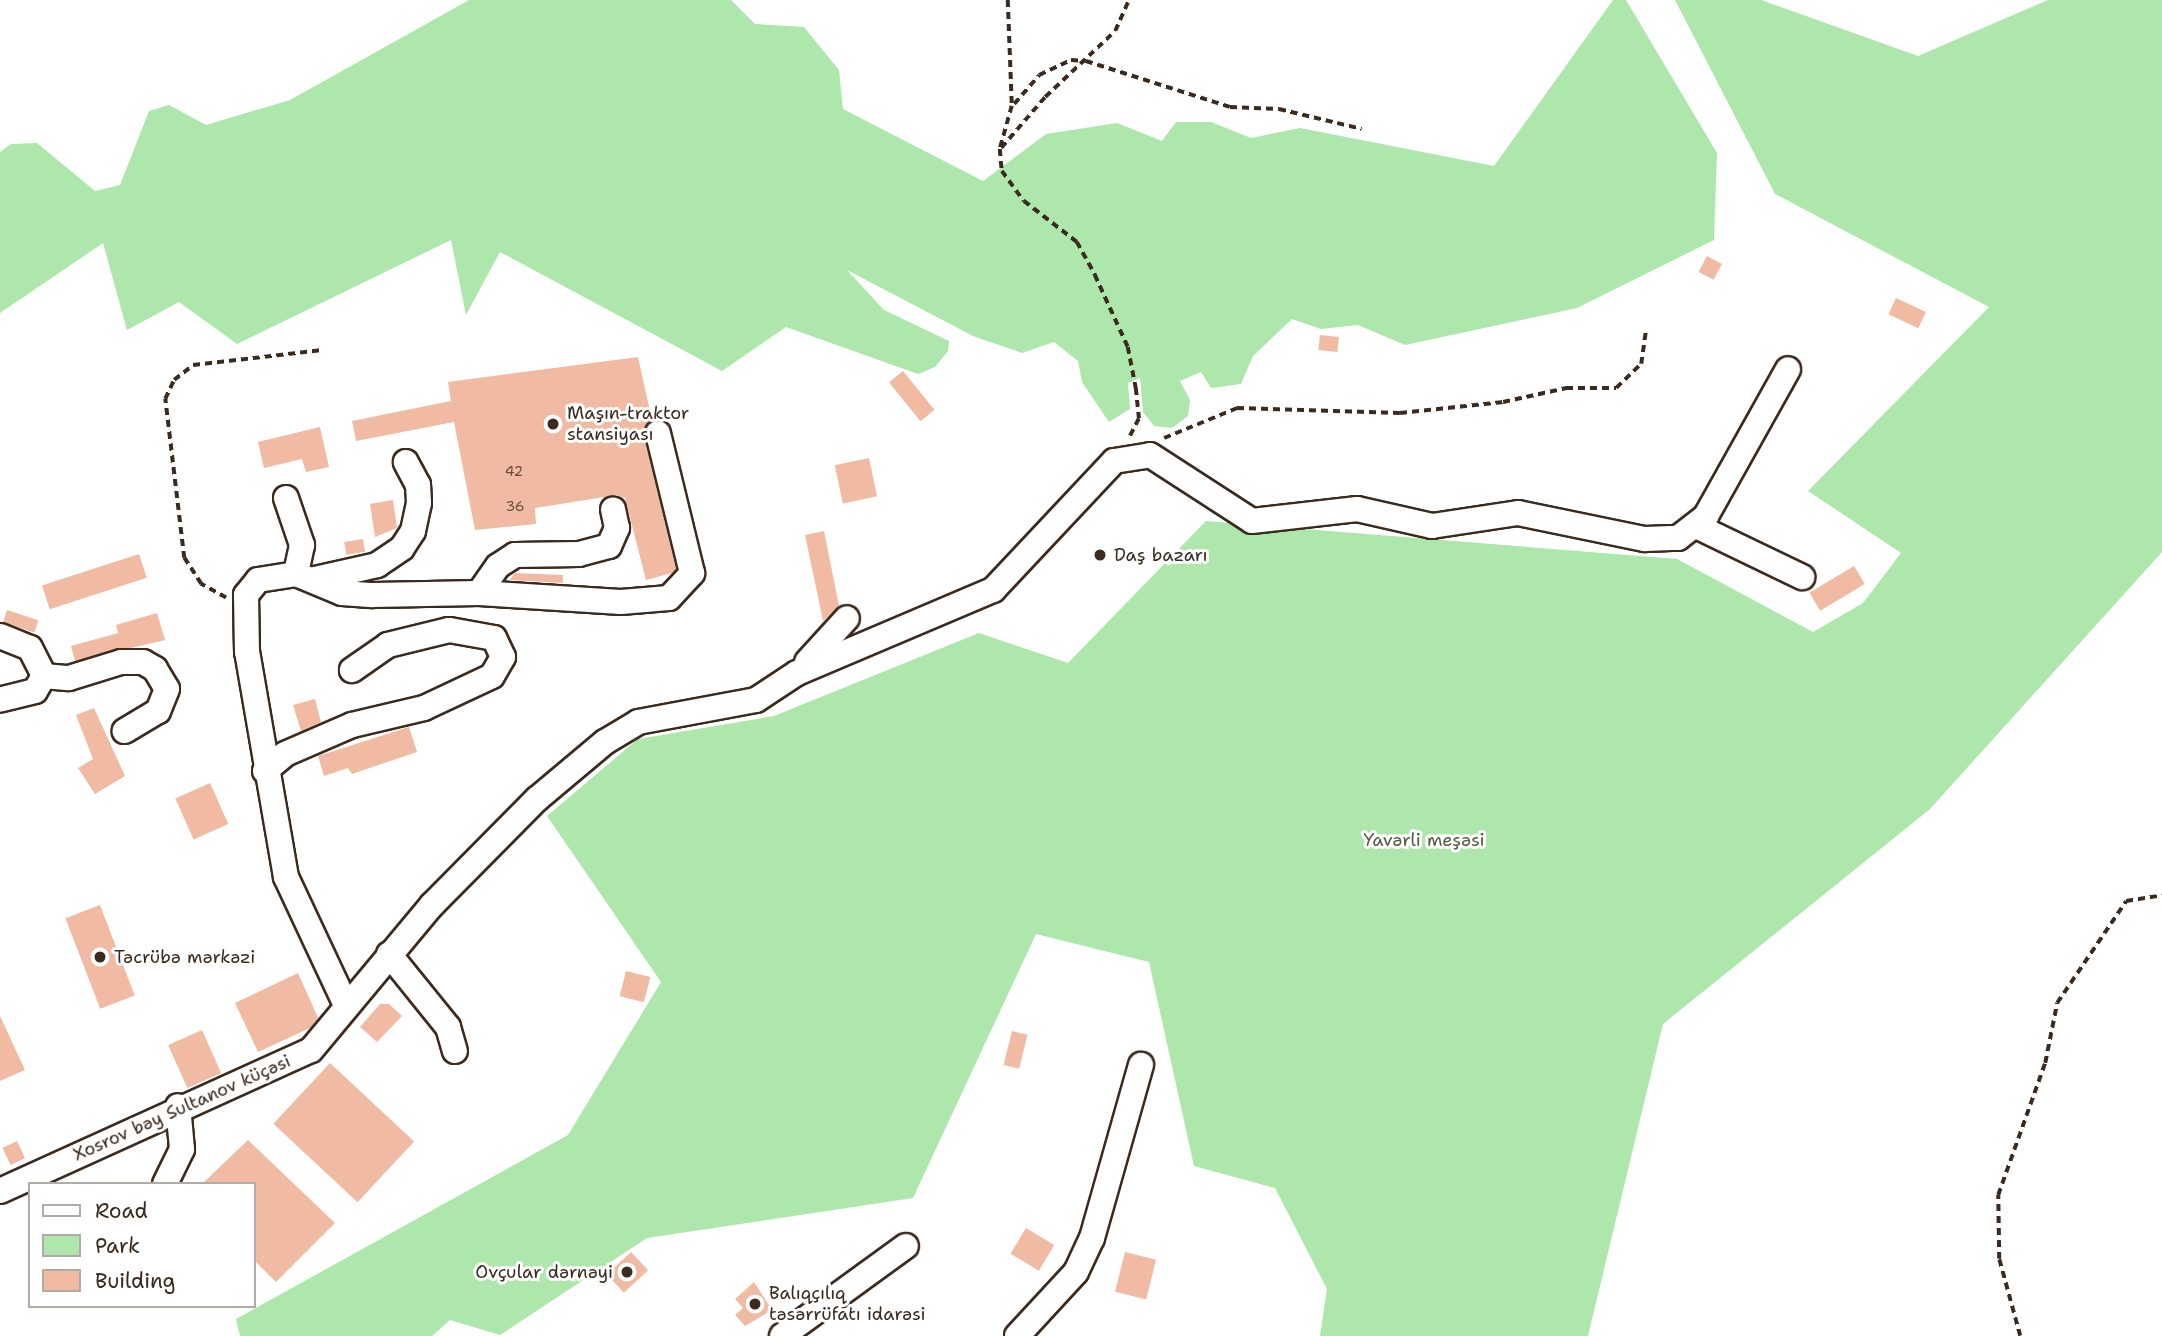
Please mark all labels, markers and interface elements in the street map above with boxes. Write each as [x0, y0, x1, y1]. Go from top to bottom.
place label: Maşın-traktor stansiyası [567, 403, 689, 446]
marker: Maşın-traktor stansiyası [545, 416, 561, 432]
house number: 42 [505, 463, 523, 479]
house number: 36 [505, 498, 525, 514]
place label: Daş bazarı [1114, 544, 1208, 566]
marker: Daş bazarı [1092, 547, 1108, 563]
park label: Yavərli meşəsi [1363, 829, 1485, 851]
place label: Təcrübə mərkəzi [114, 946, 255, 968]
marker: Təcrübə mərkəzi [92, 949, 108, 965]
street label: Xosrov bəy Sultanov küçəsi [70, 1050, 294, 1166]
legend [28, 1182, 256, 1308]
text: Road [95, 1197, 148, 1225]
text: Park [95, 1232, 140, 1260]
place label: Ovçular dərnəyi [475, 1261, 613, 1283]
marker: Ovçular dərnəyi [619, 1264, 635, 1280]
text: Building [95, 1267, 175, 1295]
place label: Balıqçılıq təsərrüfatı idarəsi [769, 1283, 926, 1326]
marker: Balıqçılıq təsərrüfatı idarəsi [747, 1296, 763, 1312]

